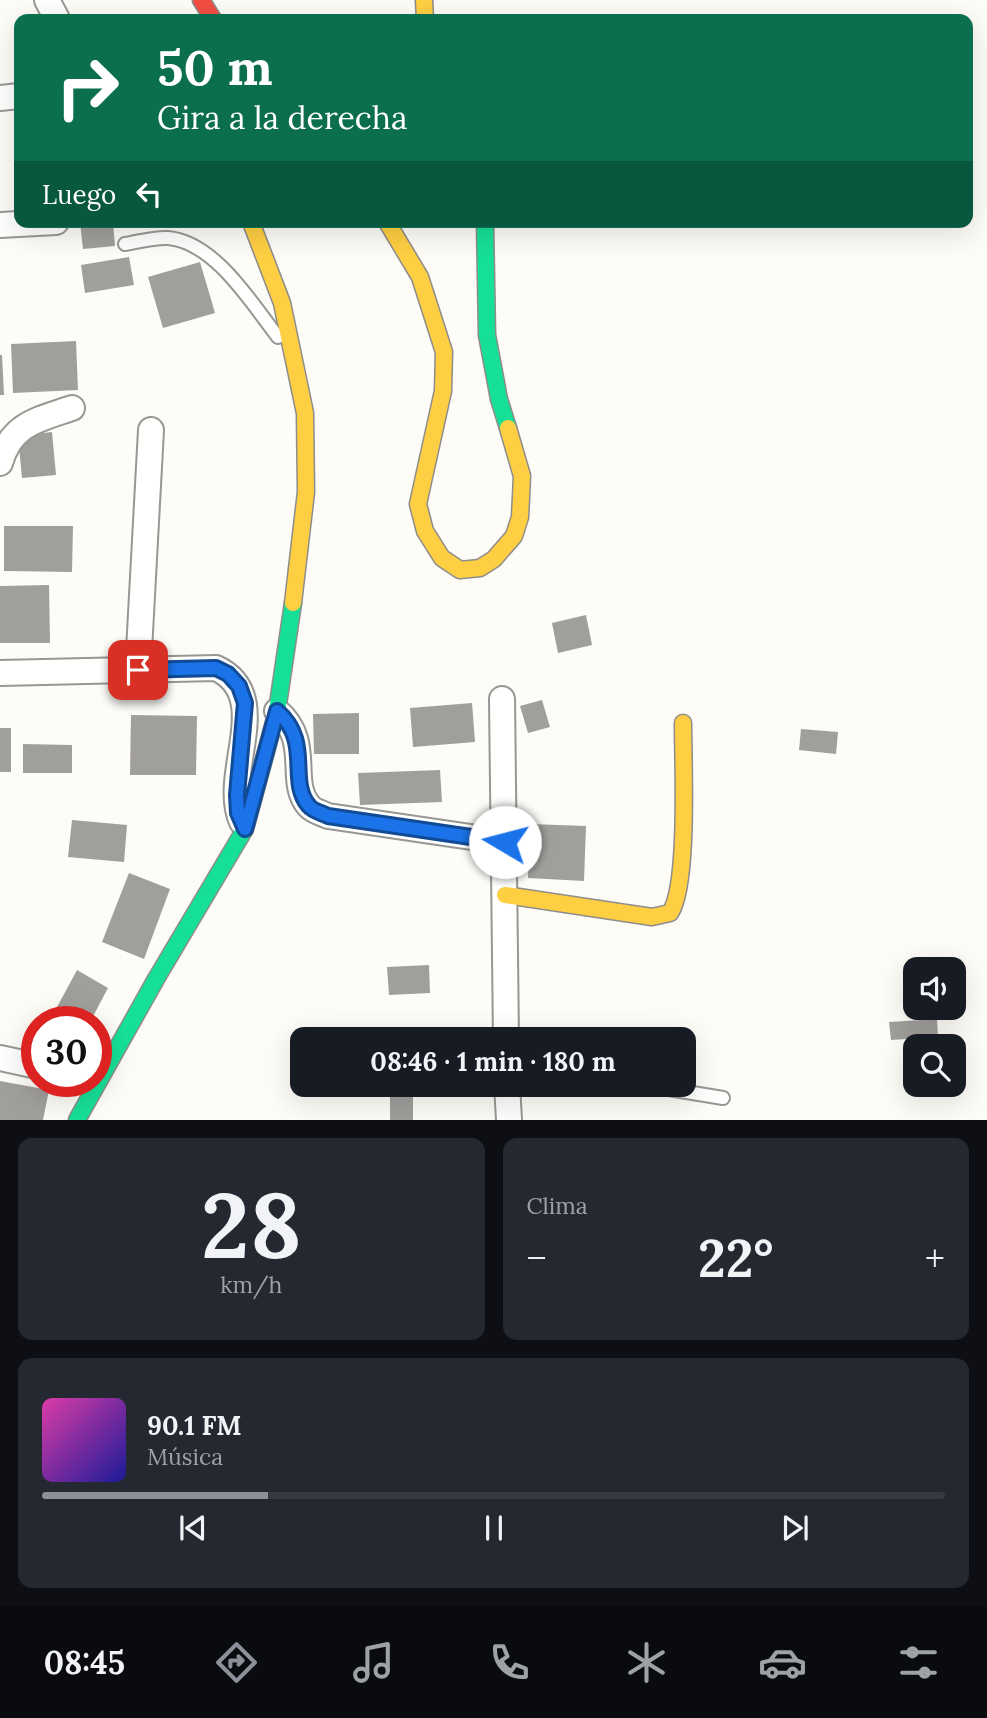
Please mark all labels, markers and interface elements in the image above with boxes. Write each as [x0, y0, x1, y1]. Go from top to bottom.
text: 50 m [157, 36, 273, 98]
icon: right [42, 42, 133, 133]
text: Gira a la derecha [157, 97, 407, 138]
icon: left [130, 175, 168, 213]
text: Luego [42, 178, 116, 211]
pin [108, 640, 168, 700]
icon: arrive [119, 651, 157, 689]
position arrow [468, 805, 542, 879]
map controls [903, 957, 966, 1097]
button: sound [903, 957, 966, 1020]
speed limit sign: 30 [21, 1006, 112, 1097]
button: search [903, 1034, 966, 1097]
text: 08:46 · 1 min · 180 m [370, 1045, 616, 1078]
text: 28 [201, 1166, 302, 1283]
text: Clima [527, 1191, 588, 1220]
text: 22° [698, 1225, 773, 1291]
text: − [527, 1234, 547, 1282]
text: + [925, 1234, 945, 1282]
text: km/h [220, 1270, 282, 1299]
text: 90.1 FM [147, 1409, 242, 1442]
text: Música [147, 1442, 223, 1471]
icon: previous [174, 1509, 212, 1547]
icon: pause [475, 1509, 513, 1547]
icon: next [776, 1509, 814, 1547]
icon: directions [212, 1638, 261, 1687]
icon: music [349, 1638, 398, 1687]
icon: phone [485, 1638, 534, 1687]
icon: climate [622, 1638, 671, 1687]
icon: car [758, 1638, 807, 1687]
icon: filters [894, 1638, 943, 1687]
text: 08:45 [44, 1642, 125, 1683]

